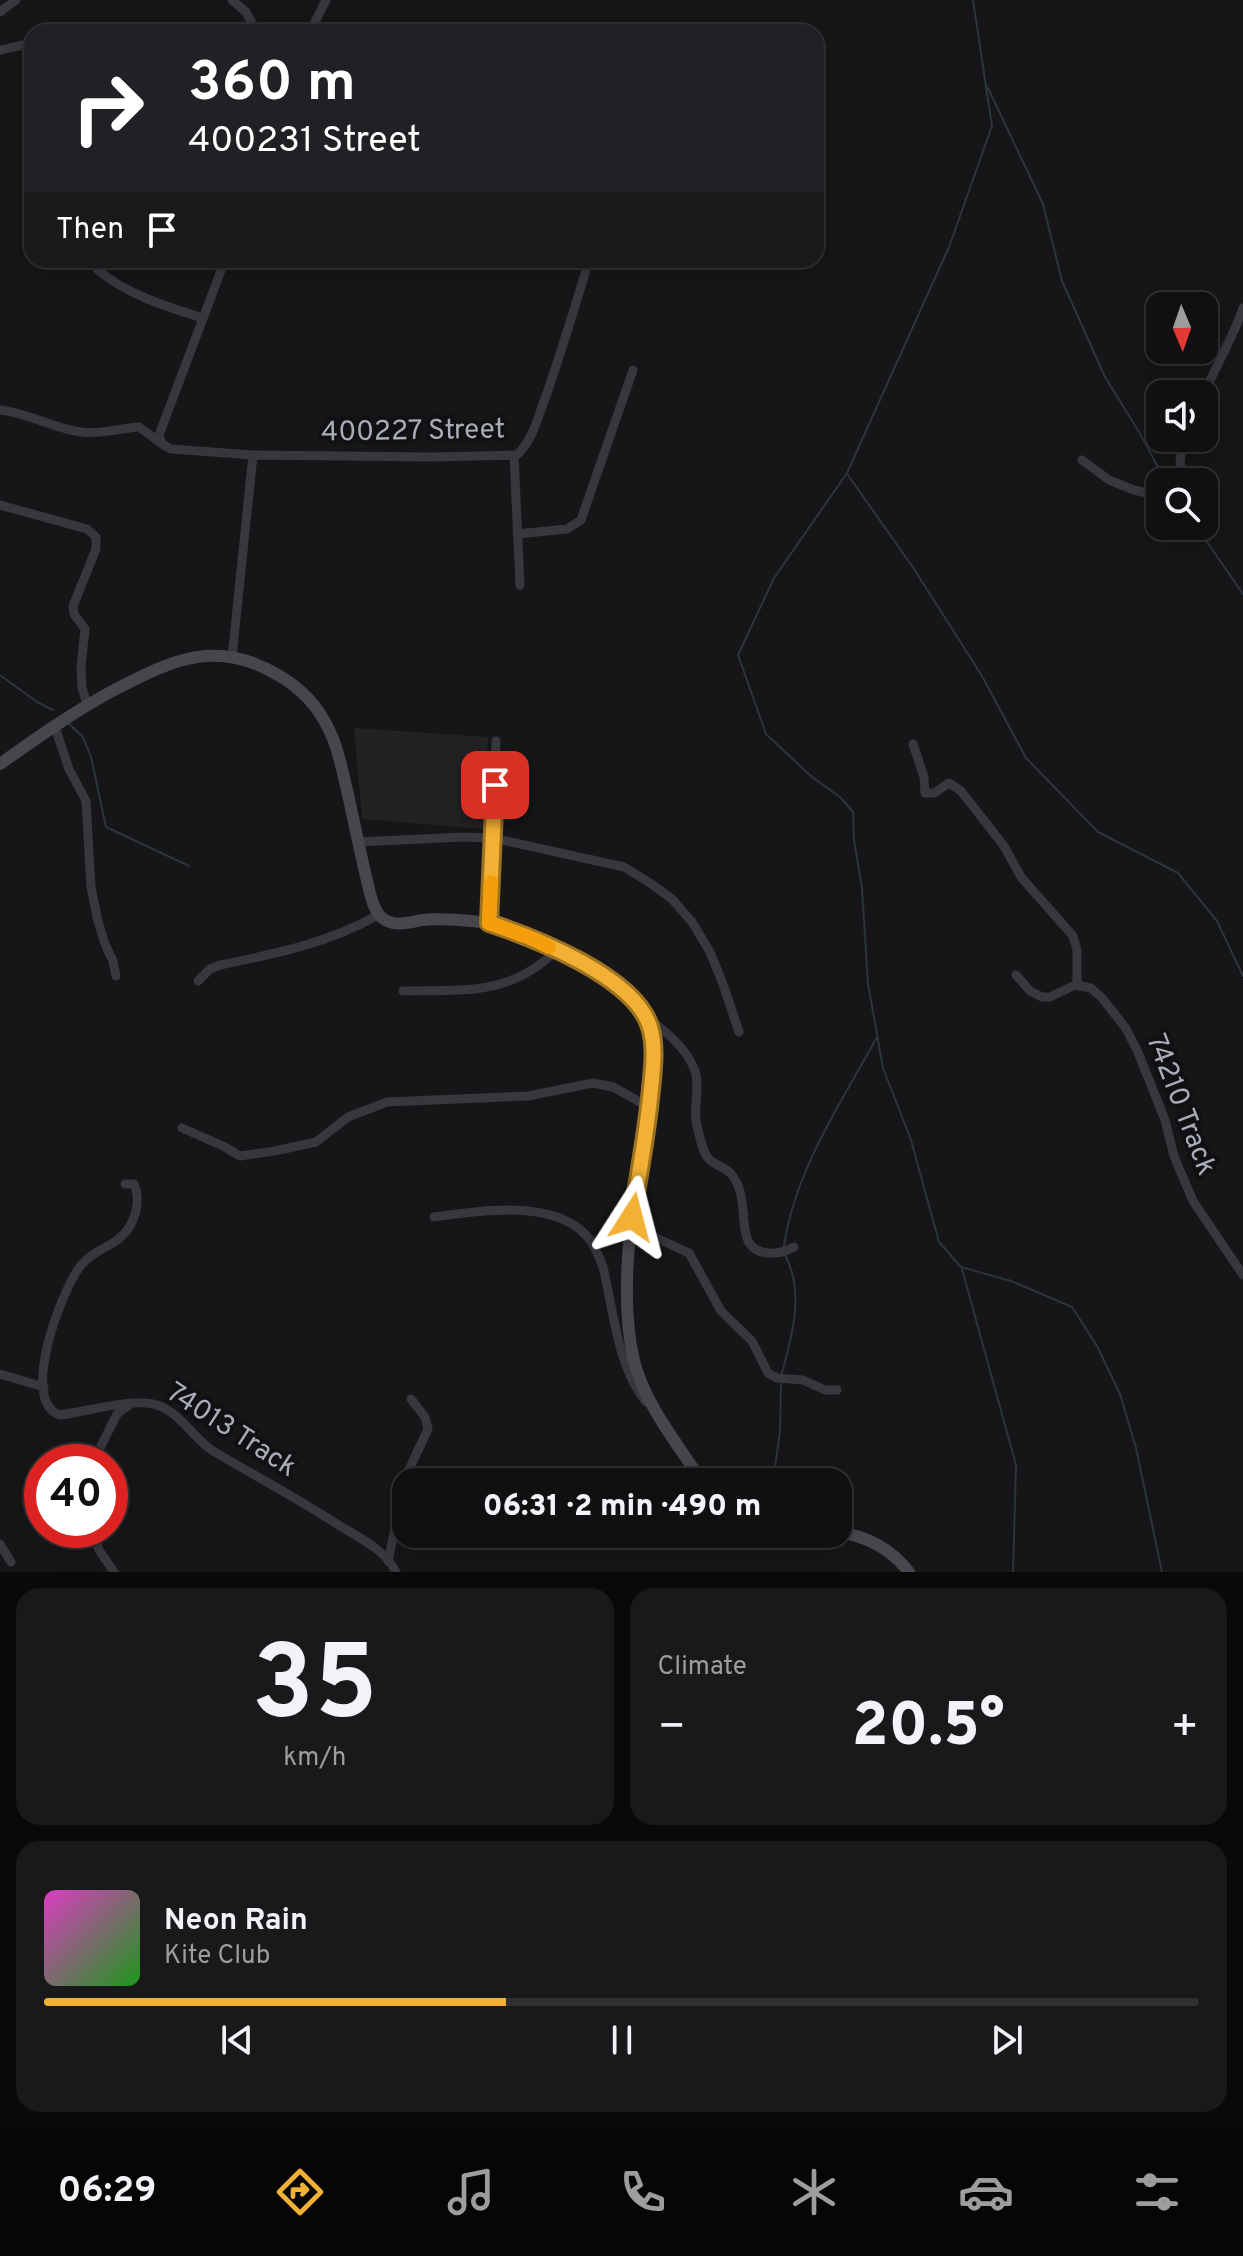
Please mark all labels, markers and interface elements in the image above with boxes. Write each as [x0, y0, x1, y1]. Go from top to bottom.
text: 360 m [188, 50, 356, 120]
icon: right [56, 56, 160, 160]
text: 400231 Street [188, 119, 421, 165]
icon: arrive [140, 208, 184, 252]
text: Then [56, 212, 124, 249]
north arrow [1146, 292, 1218, 364]
map controls [1146, 292, 1218, 540]
button: sound [1146, 380, 1218, 452]
street label: 400227 Street [321, 412, 505, 452]
button: search [1146, 468, 1218, 540]
pin [461, 751, 529, 819]
icon: arrive [473, 763, 517, 807]
street label: 74210 Track [1137, 1029, 1223, 1181]
position arrow [590, 1175, 674, 1259]
street label: 74013 Track [159, 1376, 303, 1486]
speed limit sign: 40 [24, 1444, 128, 1548]
text: 06:31 · 2 min · 490 m [483, 1489, 761, 1526]
text: 35 [252, 1624, 378, 1756]
text: Climate [658, 1651, 747, 1684]
text: 20.5° [852, 1691, 1005, 1767]
text: − [658, 1701, 686, 1757]
text: + [1171, 1701, 1199, 1757]
text: km/h [283, 1742, 346, 1775]
text: Neon Rain [164, 1903, 308, 1940]
text: Kite Club [164, 1940, 270, 1973]
icon: previous [215, 2018, 259, 2062]
icon: pause [600, 2018, 644, 2062]
icon: next [985, 2018, 1029, 2062]
icon: directions [272, 2164, 328, 2220]
icon: music [443, 2164, 499, 2220]
icon: phone [615, 2164, 671, 2220]
icon: climate [786, 2164, 842, 2220]
icon: car [958, 2164, 1014, 2220]
icon: filters [1129, 2164, 1185, 2220]
text: 06:29 [58, 2169, 156, 2215]

